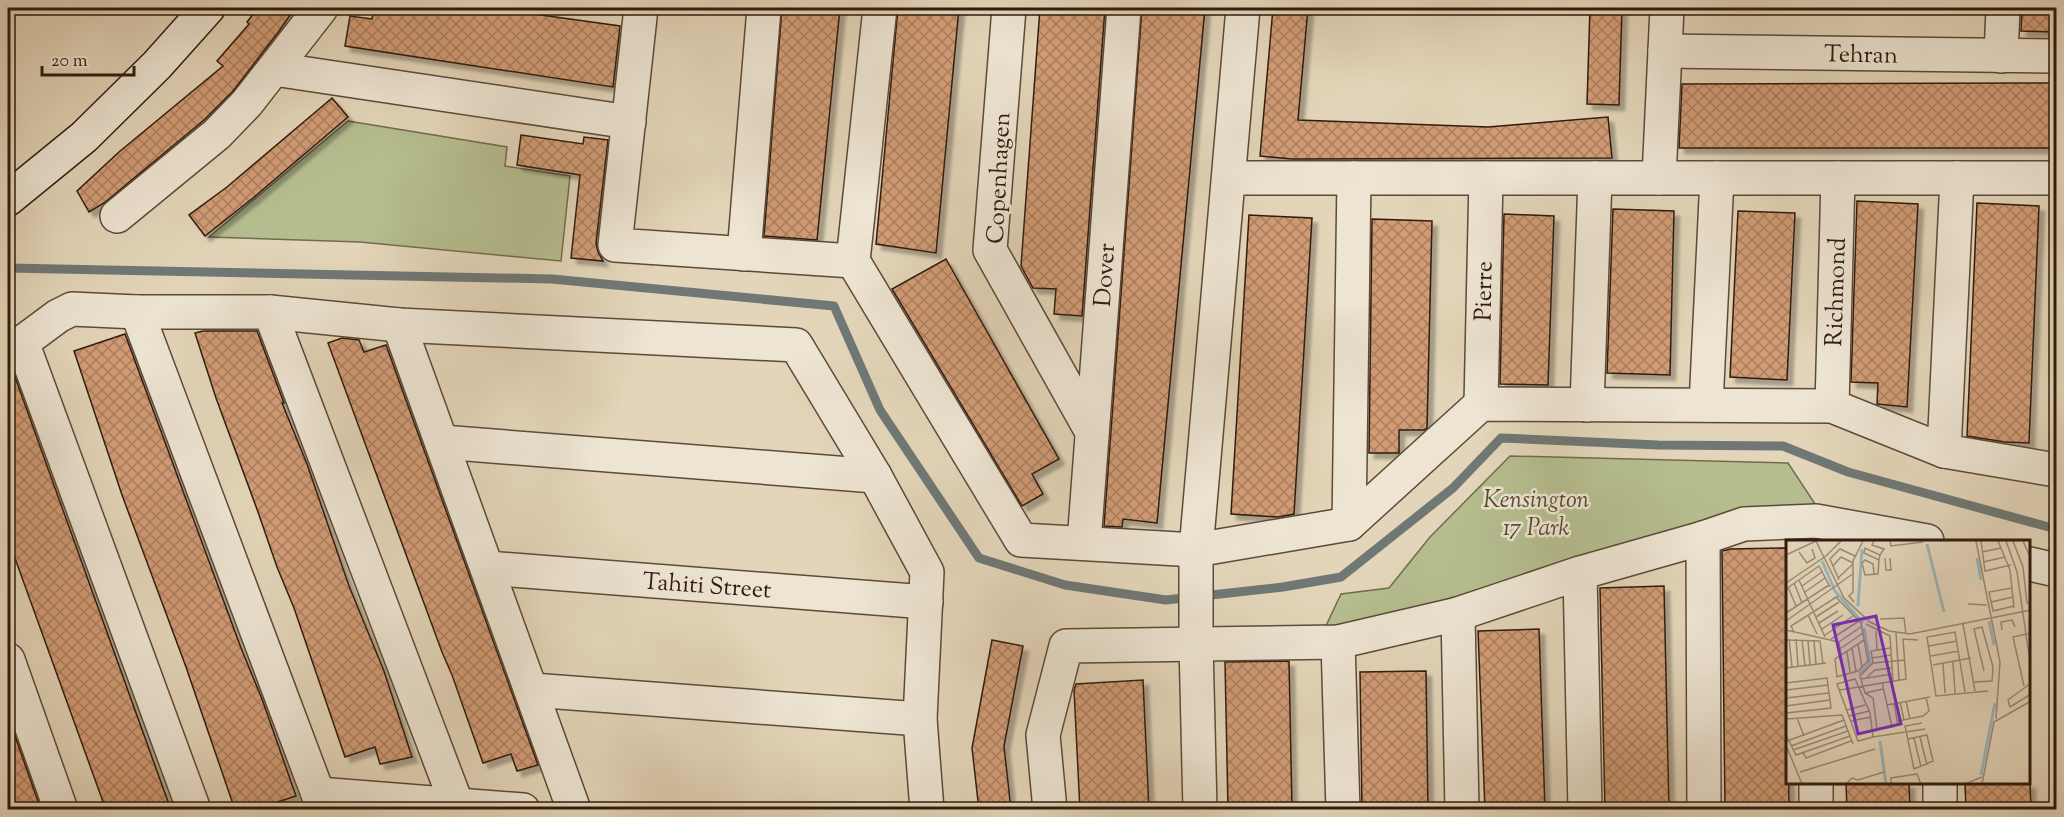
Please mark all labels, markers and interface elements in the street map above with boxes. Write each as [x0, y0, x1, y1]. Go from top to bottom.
street label: Tehran [1824, 38, 1898, 74]
scale bar [42, 39, 134, 77]
text: 20 m [51, 49, 88, 75]
street label: Copenhagen [980, 111, 1020, 245]
street label: Richmond [1818, 237, 1856, 347]
street label: Dover [1087, 242, 1125, 308]
street label: Pierre [1467, 261, 1503, 321]
park label: Kensington 17 Park [1483, 484, 1589, 546]
inset map [1786, 540, 2031, 784]
street label: Tahiti Street [641, 566, 772, 608]

